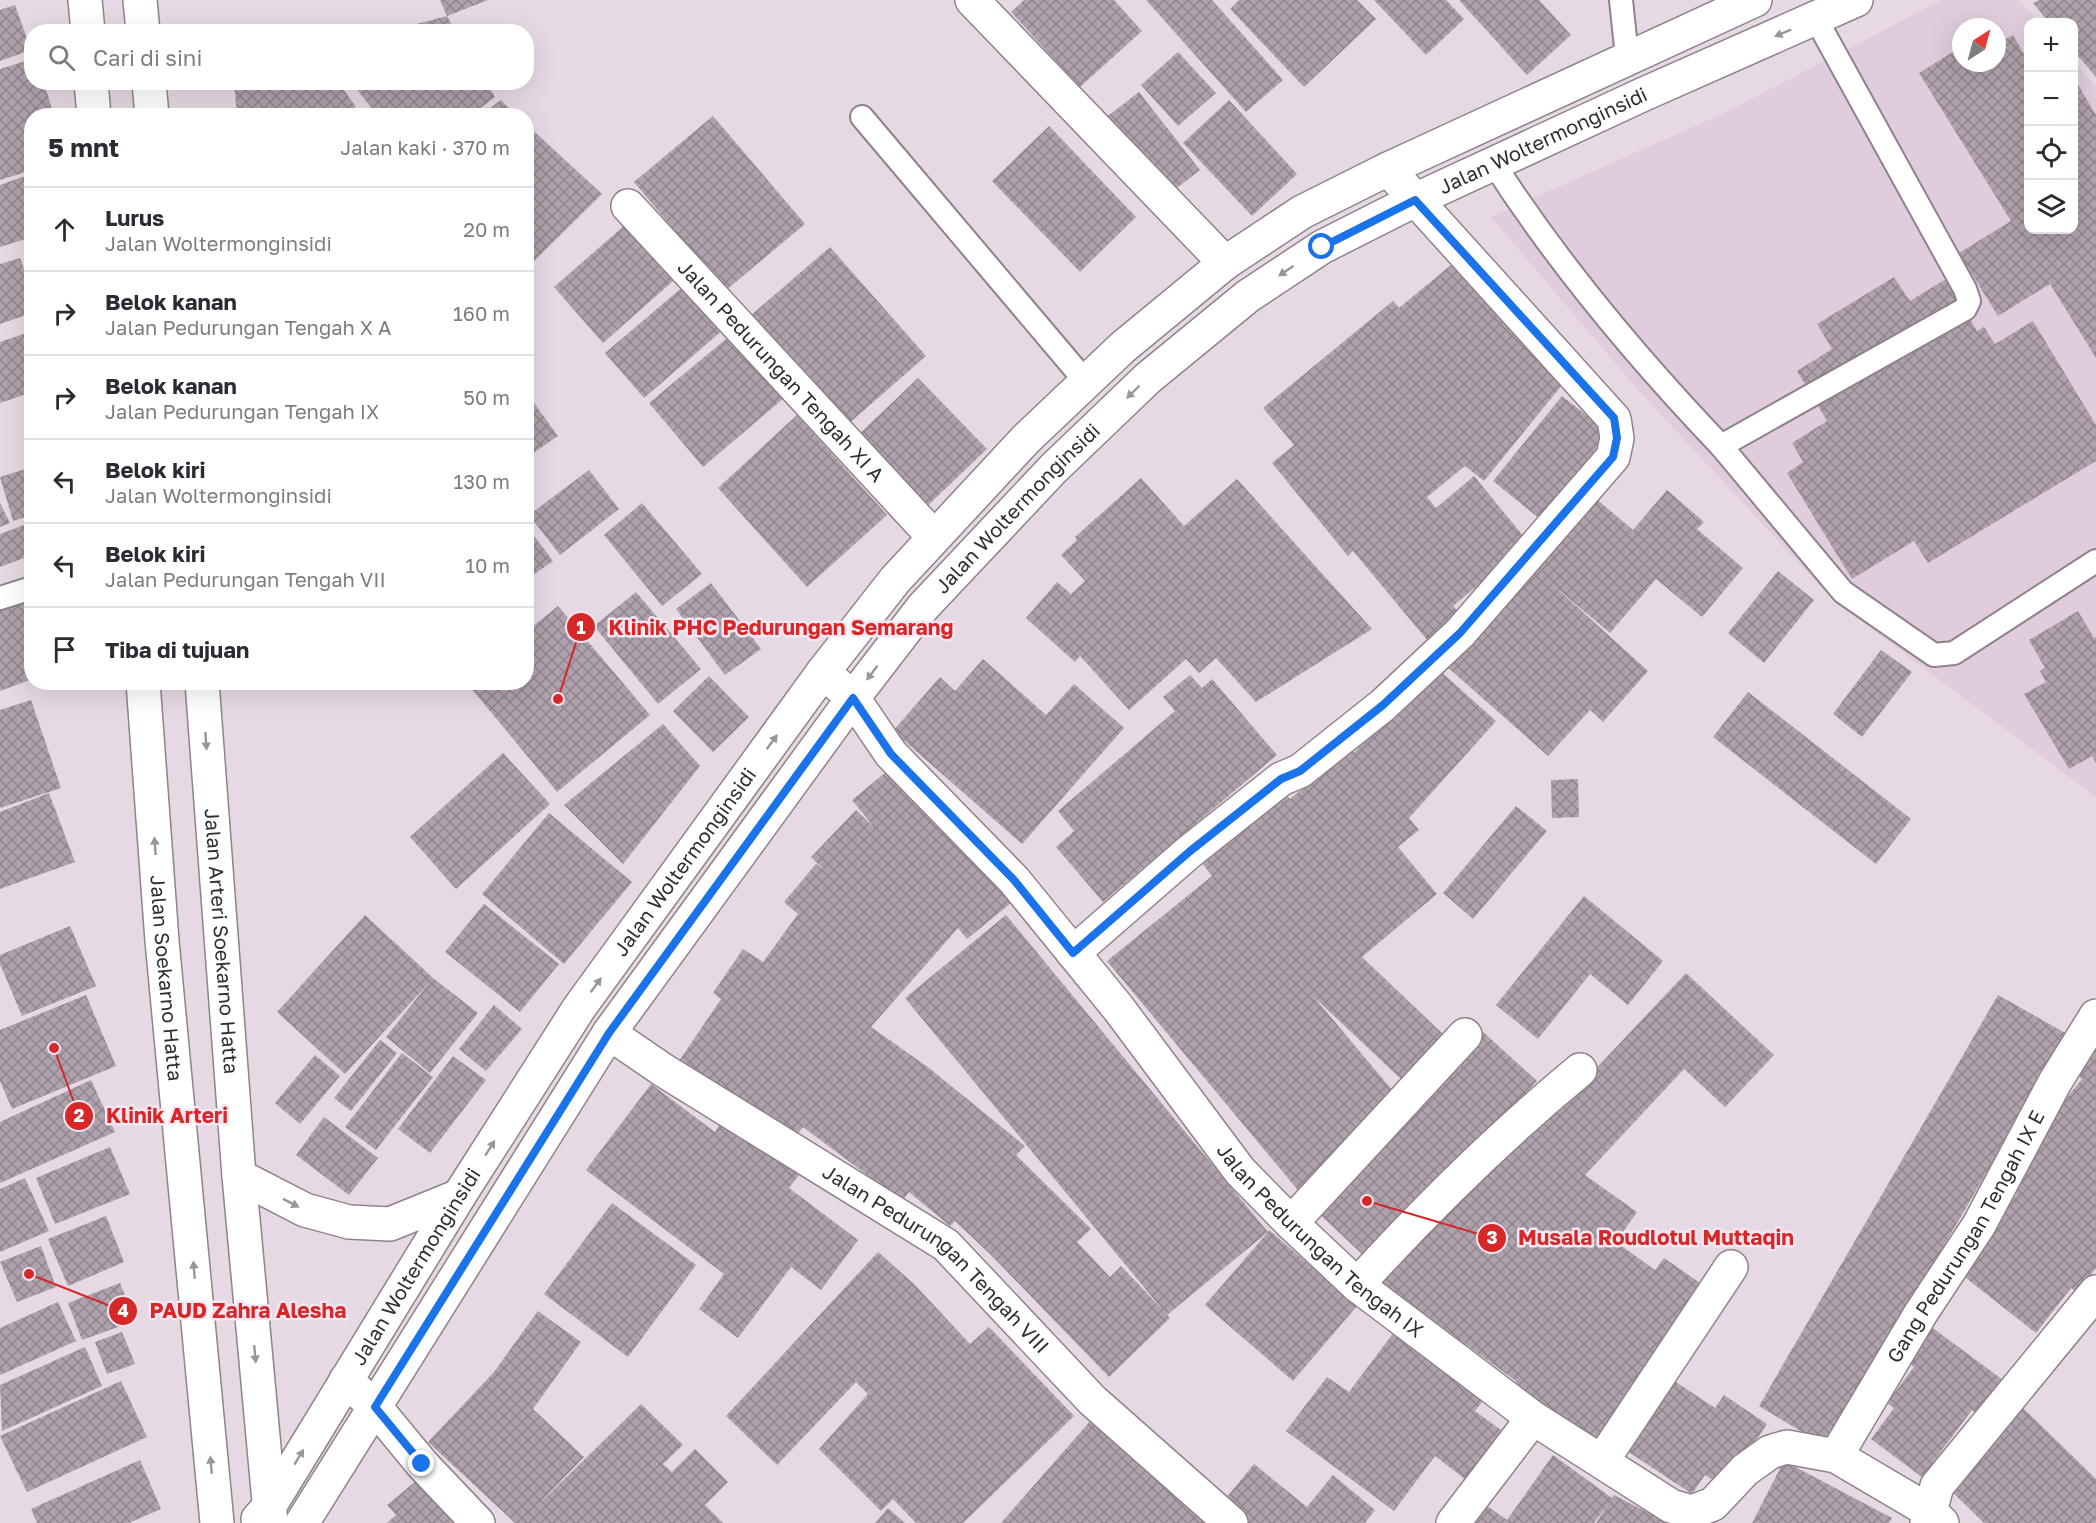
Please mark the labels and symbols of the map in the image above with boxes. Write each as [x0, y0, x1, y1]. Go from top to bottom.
north arrow [1952, 18, 2006, 72]
one-way arrow [1775, 29, 1792, 38]
street label: Jalan Woltermonginsidi [1435, 81, 1651, 198]
route start [1308, 233, 1334, 259]
street label: Jalan Pedurungan Tengah XI A [673, 255, 890, 486]
one-way arrow [1278, 265, 1294, 277]
one-way arrow [1126, 385, 1141, 399]
street label: Jalan Woltermonginsidi [929, 418, 1104, 598]
callout: Klinik PHC Pedurungan Semarang [566, 608, 965, 647]
text: Klinik PHC Pedurungan Semarang [609, 614, 953, 640]
text: 1 [576, 616, 586, 638]
one-way arrow [866, 664, 878, 680]
one-way arrow [201, 731, 211, 750]
one-way arrow [766, 734, 778, 750]
street label: Jalan Woltermonginsidi [608, 763, 760, 960]
street label: Jalan Arteri Soekarno Hatta [201, 808, 244, 1075]
one-way arrow [150, 837, 160, 856]
street label: Jalan Soekarno Hatta [146, 874, 188, 1082]
one-way arrow [590, 977, 602, 993]
callout: Klinik Arteri [64, 1096, 240, 1135]
text: Klinik Arteri [106, 1102, 228, 1128]
text: 2 [74, 1104, 85, 1126]
street label: Gang Pedurungan Tengah IX E [1881, 1106, 2049, 1367]
street label: Jalan Pedurungan Tengah IX [1212, 1138, 1429, 1342]
one-way arrow [484, 1140, 495, 1156]
street label: Jalan Pedurungan Tengah VIII [819, 1159, 1055, 1358]
street label: Jalan Woltermonginsidi [346, 1163, 485, 1369]
one-way arrow [283, 1198, 300, 1208]
callout: Musala Roudlotul Muttaqin [1477, 1218, 1806, 1257]
text: Musala Roudlotul Muttaqin [1518, 1224, 1794, 1250]
text: 3 [1487, 1226, 1498, 1248]
one-way arrow [189, 1261, 199, 1280]
callout: PAUD Zahra Alesha [108, 1291, 359, 1330]
text: PAUD Zahra Alesha [150, 1297, 346, 1323]
text: 4 [117, 1299, 129, 1321]
one-way arrow [250, 1344, 260, 1363]
one-way arrow [294, 1448, 304, 1465]
route end [408, 1450, 434, 1476]
one-way arrow [206, 1455, 216, 1474]

